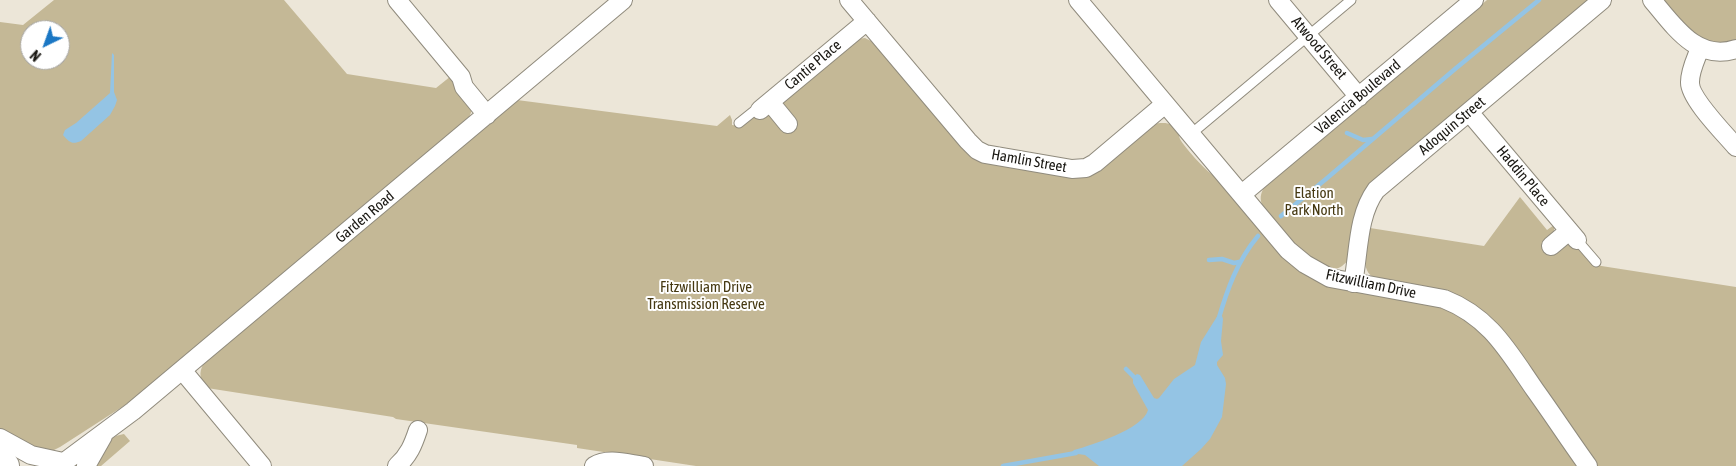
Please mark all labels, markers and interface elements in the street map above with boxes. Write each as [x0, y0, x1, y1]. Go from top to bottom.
street label: Atwood Street [1287, 13, 1351, 83]
north arrow [20, 20, 70, 70]
street label: Cantie Place [781, 36, 845, 94]
text: N [27, 47, 44, 64]
street label: Valencia Boulevard [1312, 56, 1404, 138]
street label: Adoquin Street [1415, 93, 1489, 159]
street label: Haddin Place [1493, 142, 1553, 210]
street label: Hamlin Street [990, 146, 1068, 176]
park label: Elation Park North [1285, 184, 1343, 219]
street label: Garden Road [332, 187, 398, 247]
street label: Fitzwilliam Drive [1324, 266, 1418, 302]
park label: Fitzwilliam Drive Transmission Reserve [647, 278, 765, 313]

